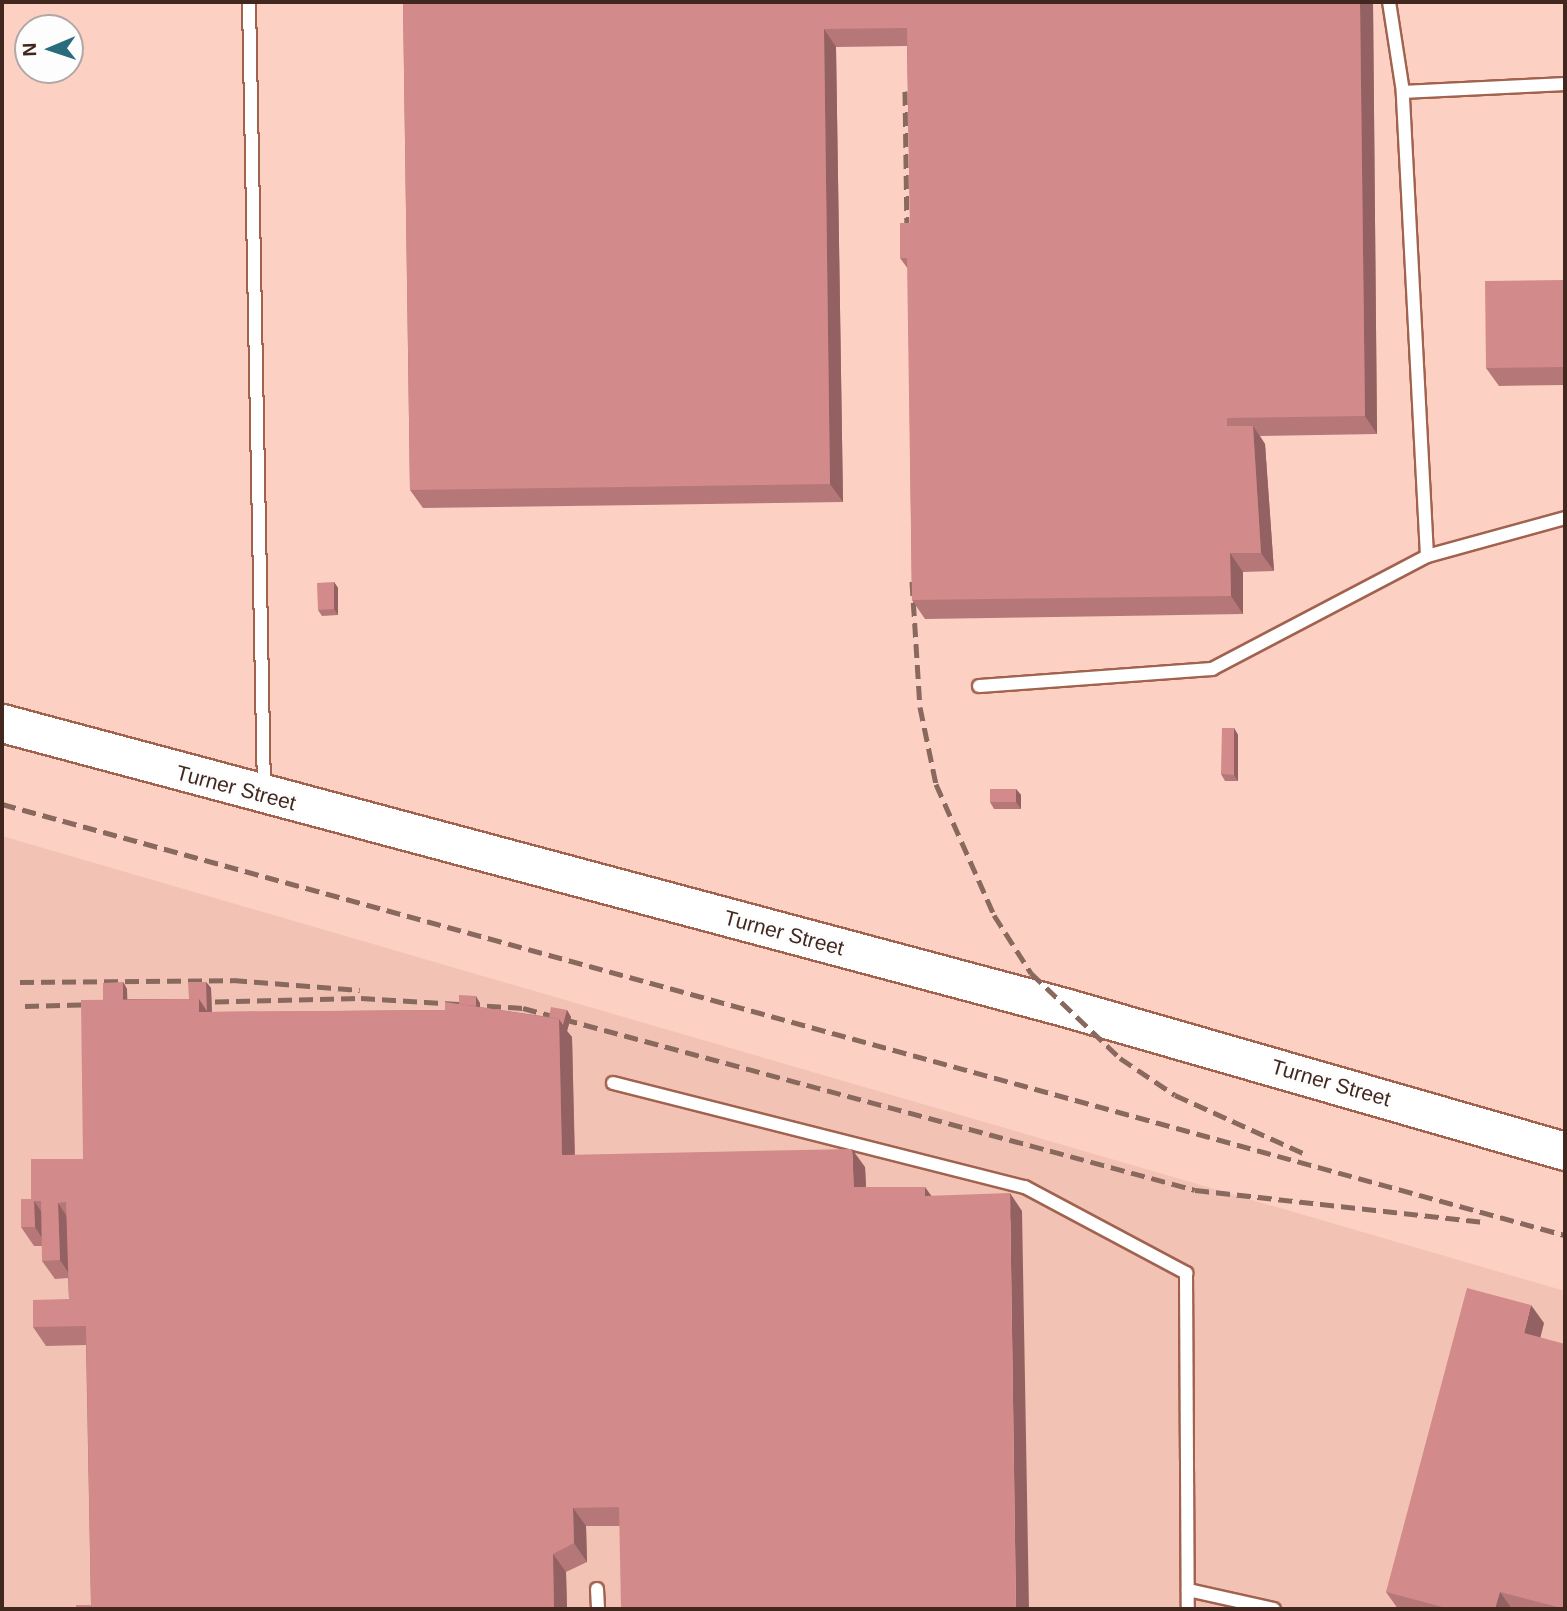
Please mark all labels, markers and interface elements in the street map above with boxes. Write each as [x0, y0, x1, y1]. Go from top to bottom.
north arrow [14, 14, 84, 84]
text: N [19, 42, 40, 57]
street label: Turner Street [173, 760, 299, 816]
street label: Turner Street [721, 905, 847, 961]
street label: Turner Street [1268, 1054, 1394, 1112]

